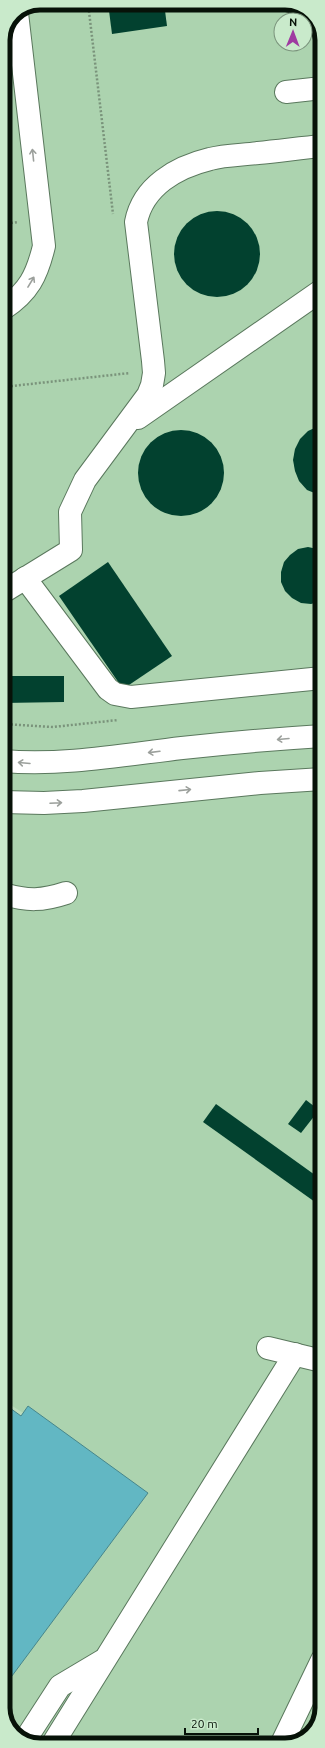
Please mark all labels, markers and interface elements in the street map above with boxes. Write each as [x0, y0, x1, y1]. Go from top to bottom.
north arrow [273, 12, 313, 52]
text: N [289, 16, 297, 28]
one-way arrow [30, 149, 37, 162]
one-way arrow [27, 276, 35, 288]
one-way arrow [277, 735, 290, 743]
one-way arrow [147, 748, 160, 756]
one-way arrow [18, 759, 31, 766]
one-way arrow [179, 786, 192, 794]
one-way arrow [49, 799, 62, 806]
scale bar [185, 1710, 258, 1736]
text: 20 m [191, 1717, 218, 1730]

